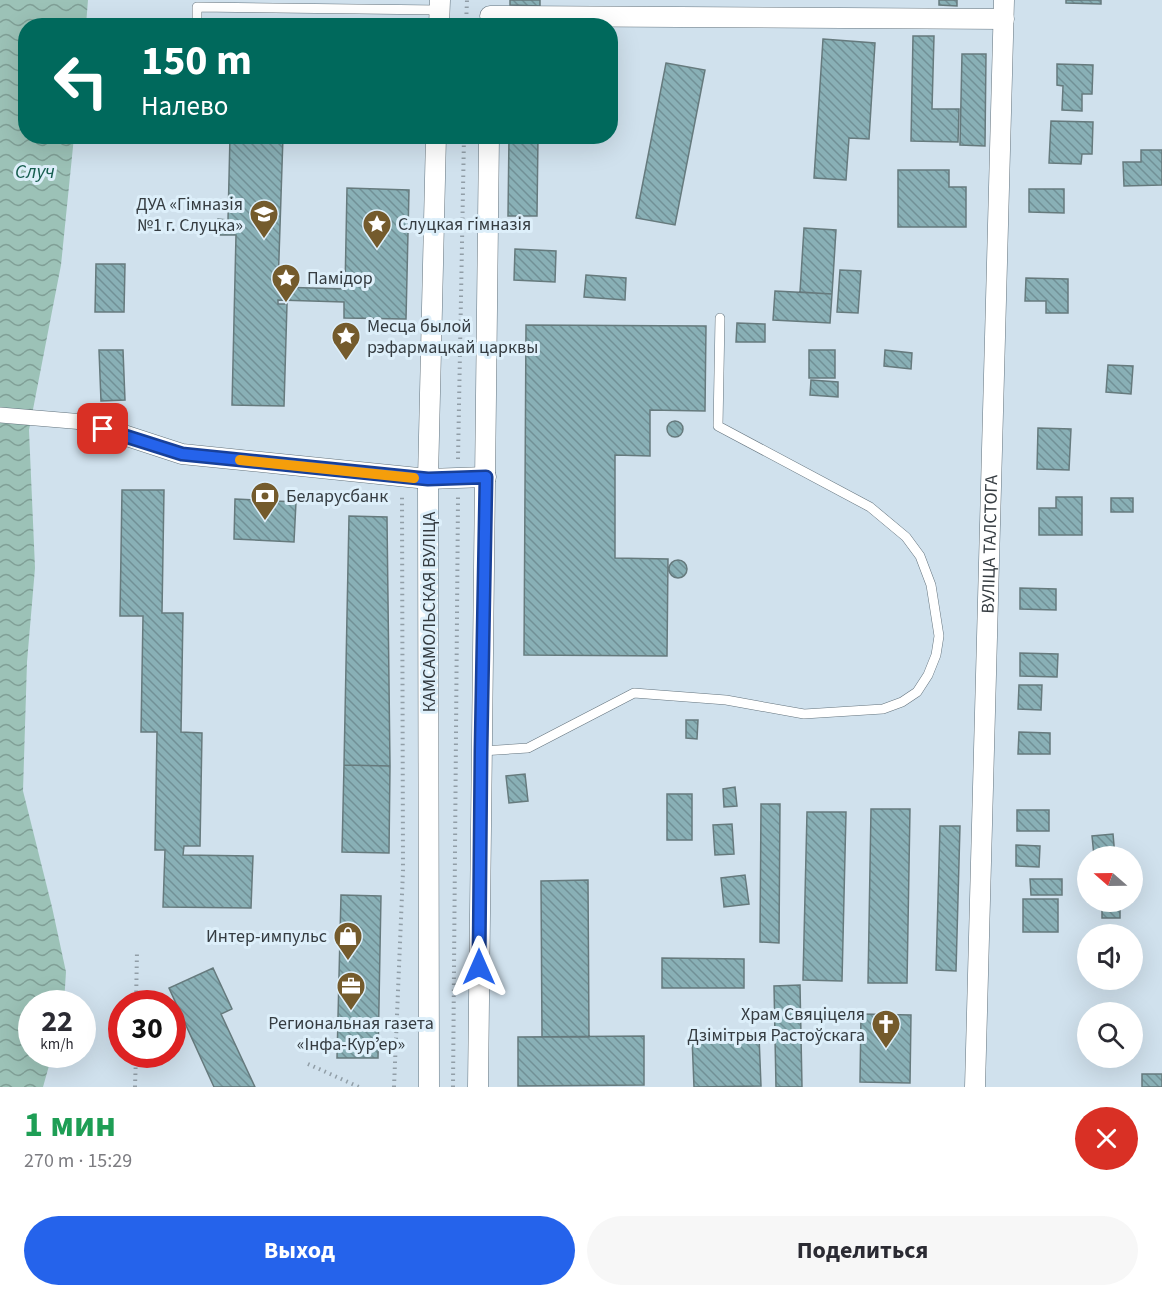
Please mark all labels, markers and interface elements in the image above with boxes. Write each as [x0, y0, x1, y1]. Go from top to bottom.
text: 150 m [141, 31, 252, 91]
icon: left [42, 42, 120, 120]
text: Налево [141, 87, 228, 126]
water label: Случ [15, 158, 55, 186]
place label: ДУА «Гімназія №1 г. Слуцка» [136, 192, 243, 238]
school or university icon: ДУА «Гімназія №1 г. Слуцка» [248, 198, 280, 240]
place icon: Слуцкая гімназія [361, 208, 393, 250]
place label: Слуцкая гімназія [398, 212, 531, 237]
place icon: Памідор [270, 262, 302, 304]
place label: Памідор [307, 266, 373, 291]
place label: Месца былой рэфармацкай царквы [367, 314, 538, 360]
place icon: Месца былой рэфармацкай царквы [330, 320, 362, 362]
pin [77, 403, 128, 454]
icon: arrive [86, 412, 119, 445]
street label: ВУЛІЦА ТАЛСТОГА [975, 474, 1004, 614]
bank icon: Беларусбанк [249, 480, 281, 522]
place label: Беларусбанк [286, 484, 388, 509]
street label: КАМСАМОЛЬСКАЯ ВУЛІЦА [417, 512, 442, 712]
north arrow [1077, 846, 1143, 912]
map controls [1077, 846, 1143, 1068]
shop icon: Интер-импульс [332, 920, 364, 962]
place label: Интер-импульс [206, 924, 327, 949]
button: sound [1077, 924, 1143, 990]
position arrow [447, 935, 511, 999]
office icon: Региональная газета «Інфа-Курʼер» [335, 970, 367, 1012]
speed limit sign: 30 [108, 990, 186, 1068]
text: 22 [41, 1000, 73, 1043]
place label: Храм Свяціцеля Дзімітрыя Растоўскага [687, 1002, 865, 1048]
button: search [1077, 1002, 1143, 1068]
church icon: Храм Свяціцеля Дзімітрыя Растоўскага [870, 1008, 902, 1050]
place label: Региональная газета «Інфа-Курʼер» [268, 1011, 434, 1057]
text: km/h [40, 1034, 74, 1055]
text: 1 мин [24, 1099, 116, 1150]
button: close [1075, 1107, 1138, 1170]
text: 270 m · 15:29 [24, 1147, 132, 1175]
button: Выход [24, 1216, 575, 1285]
button: Поделиться [587, 1216, 1138, 1285]

